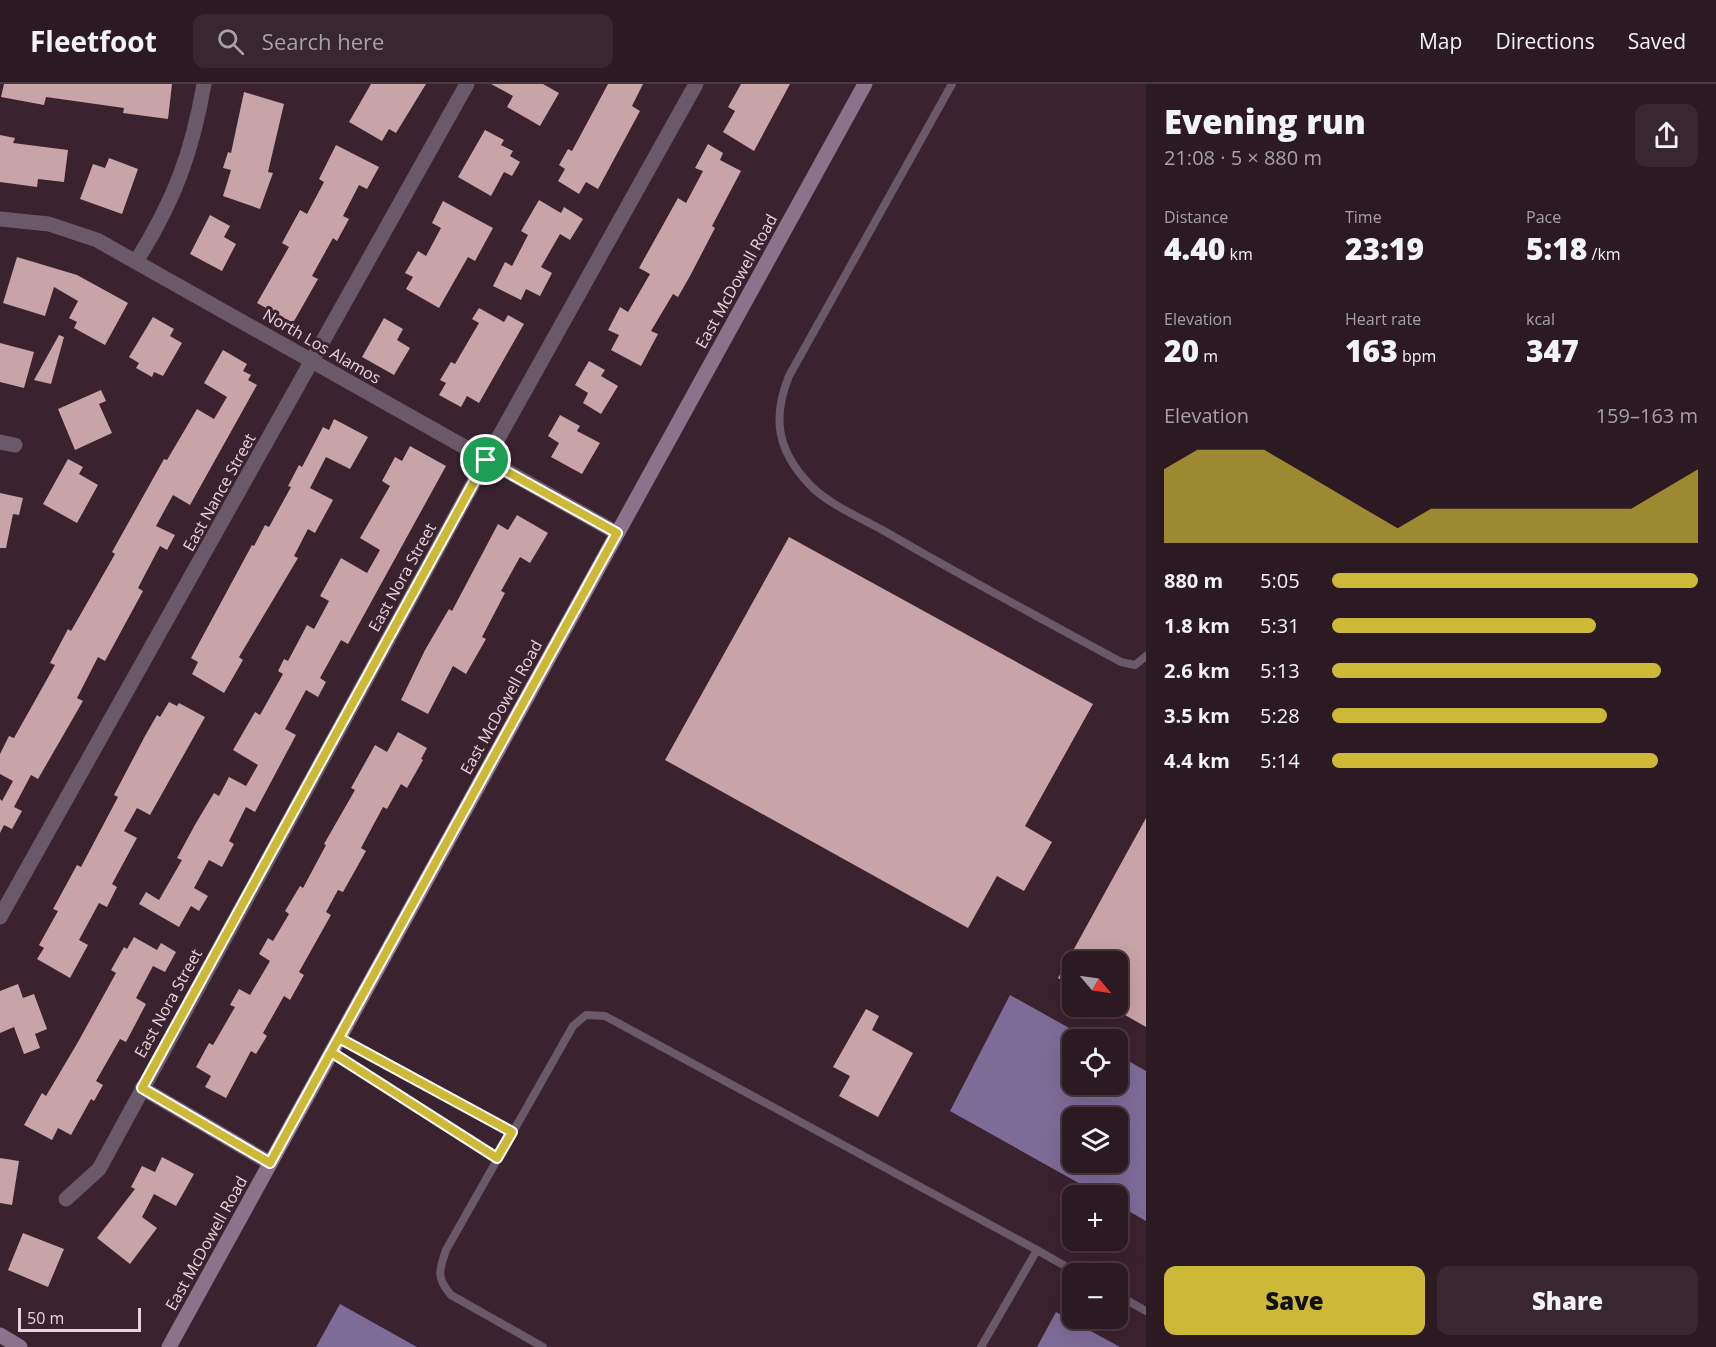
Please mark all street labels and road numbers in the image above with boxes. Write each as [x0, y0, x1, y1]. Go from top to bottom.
street label: East McDowell Road [690, 210, 782, 352]
street label: North Los Alamos [259, 303, 385, 389]
street label: East Nance Street [177, 429, 261, 555]
street label: East Nora Street [363, 518, 441, 635]
street label: East McDowell Road [455, 636, 547, 778]
street label: East Nora Street [129, 944, 207, 1061]
street label: East McDowell Road [160, 1172, 252, 1314]

